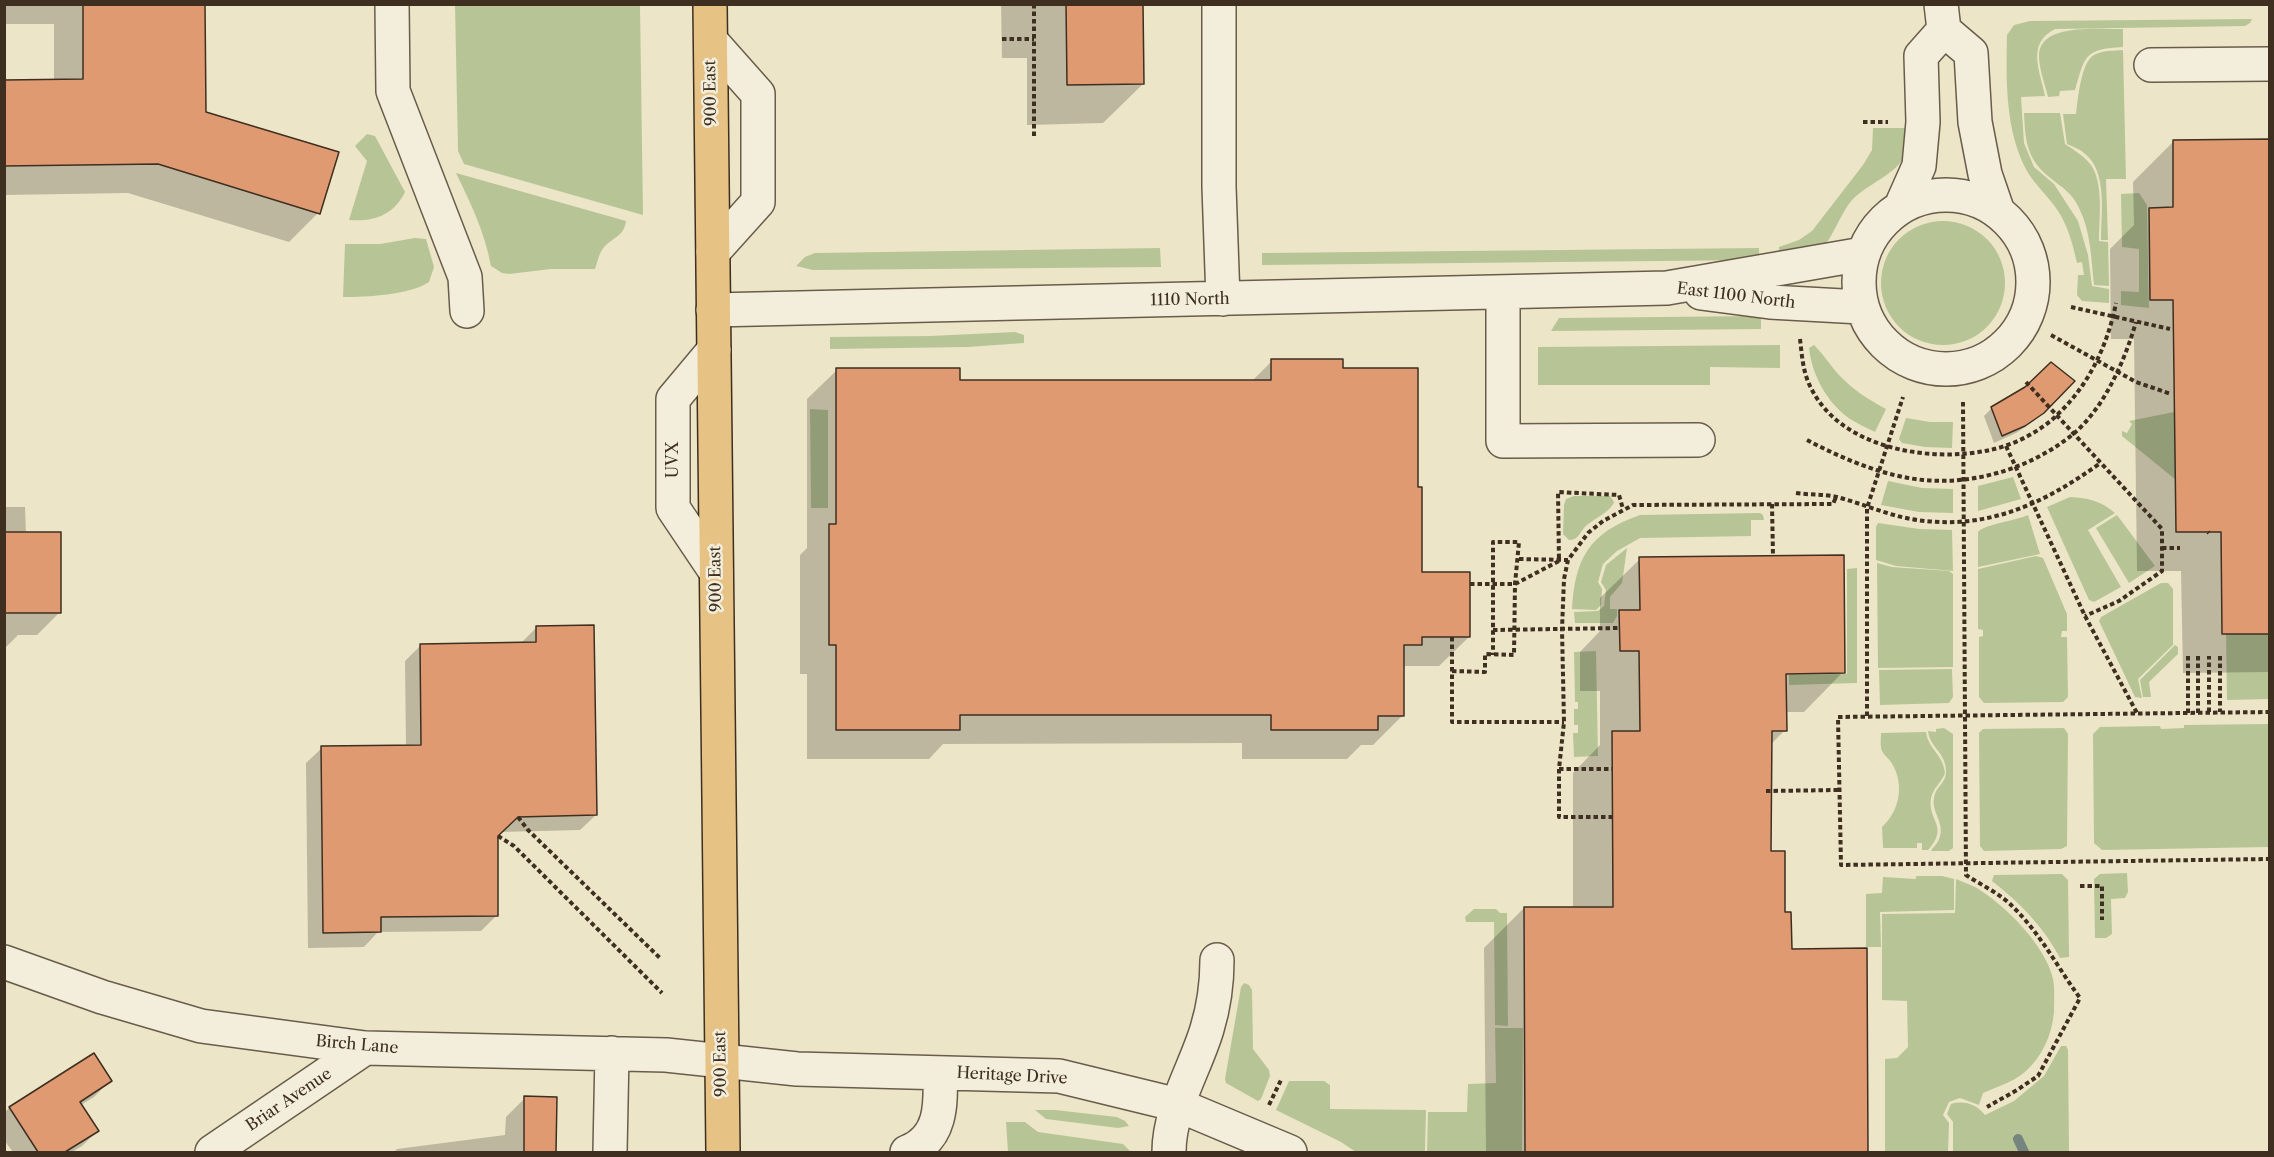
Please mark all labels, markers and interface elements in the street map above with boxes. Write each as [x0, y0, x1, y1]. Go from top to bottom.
street label: 900 East [701, 60, 721, 126]
street label: East 1100 North [1676, 279, 1796, 313]
street label: 1110 North [1150, 290, 1230, 310]
street label: UVX [663, 442, 683, 478]
street label: 900 East [706, 546, 726, 612]
street label: 900 East [711, 1031, 731, 1097]
street label: Birch Lane [315, 1032, 399, 1058]
street label: Briar Avenue [243, 1064, 335, 1136]
street label: Heritage Drive [956, 1064, 1068, 1088]

